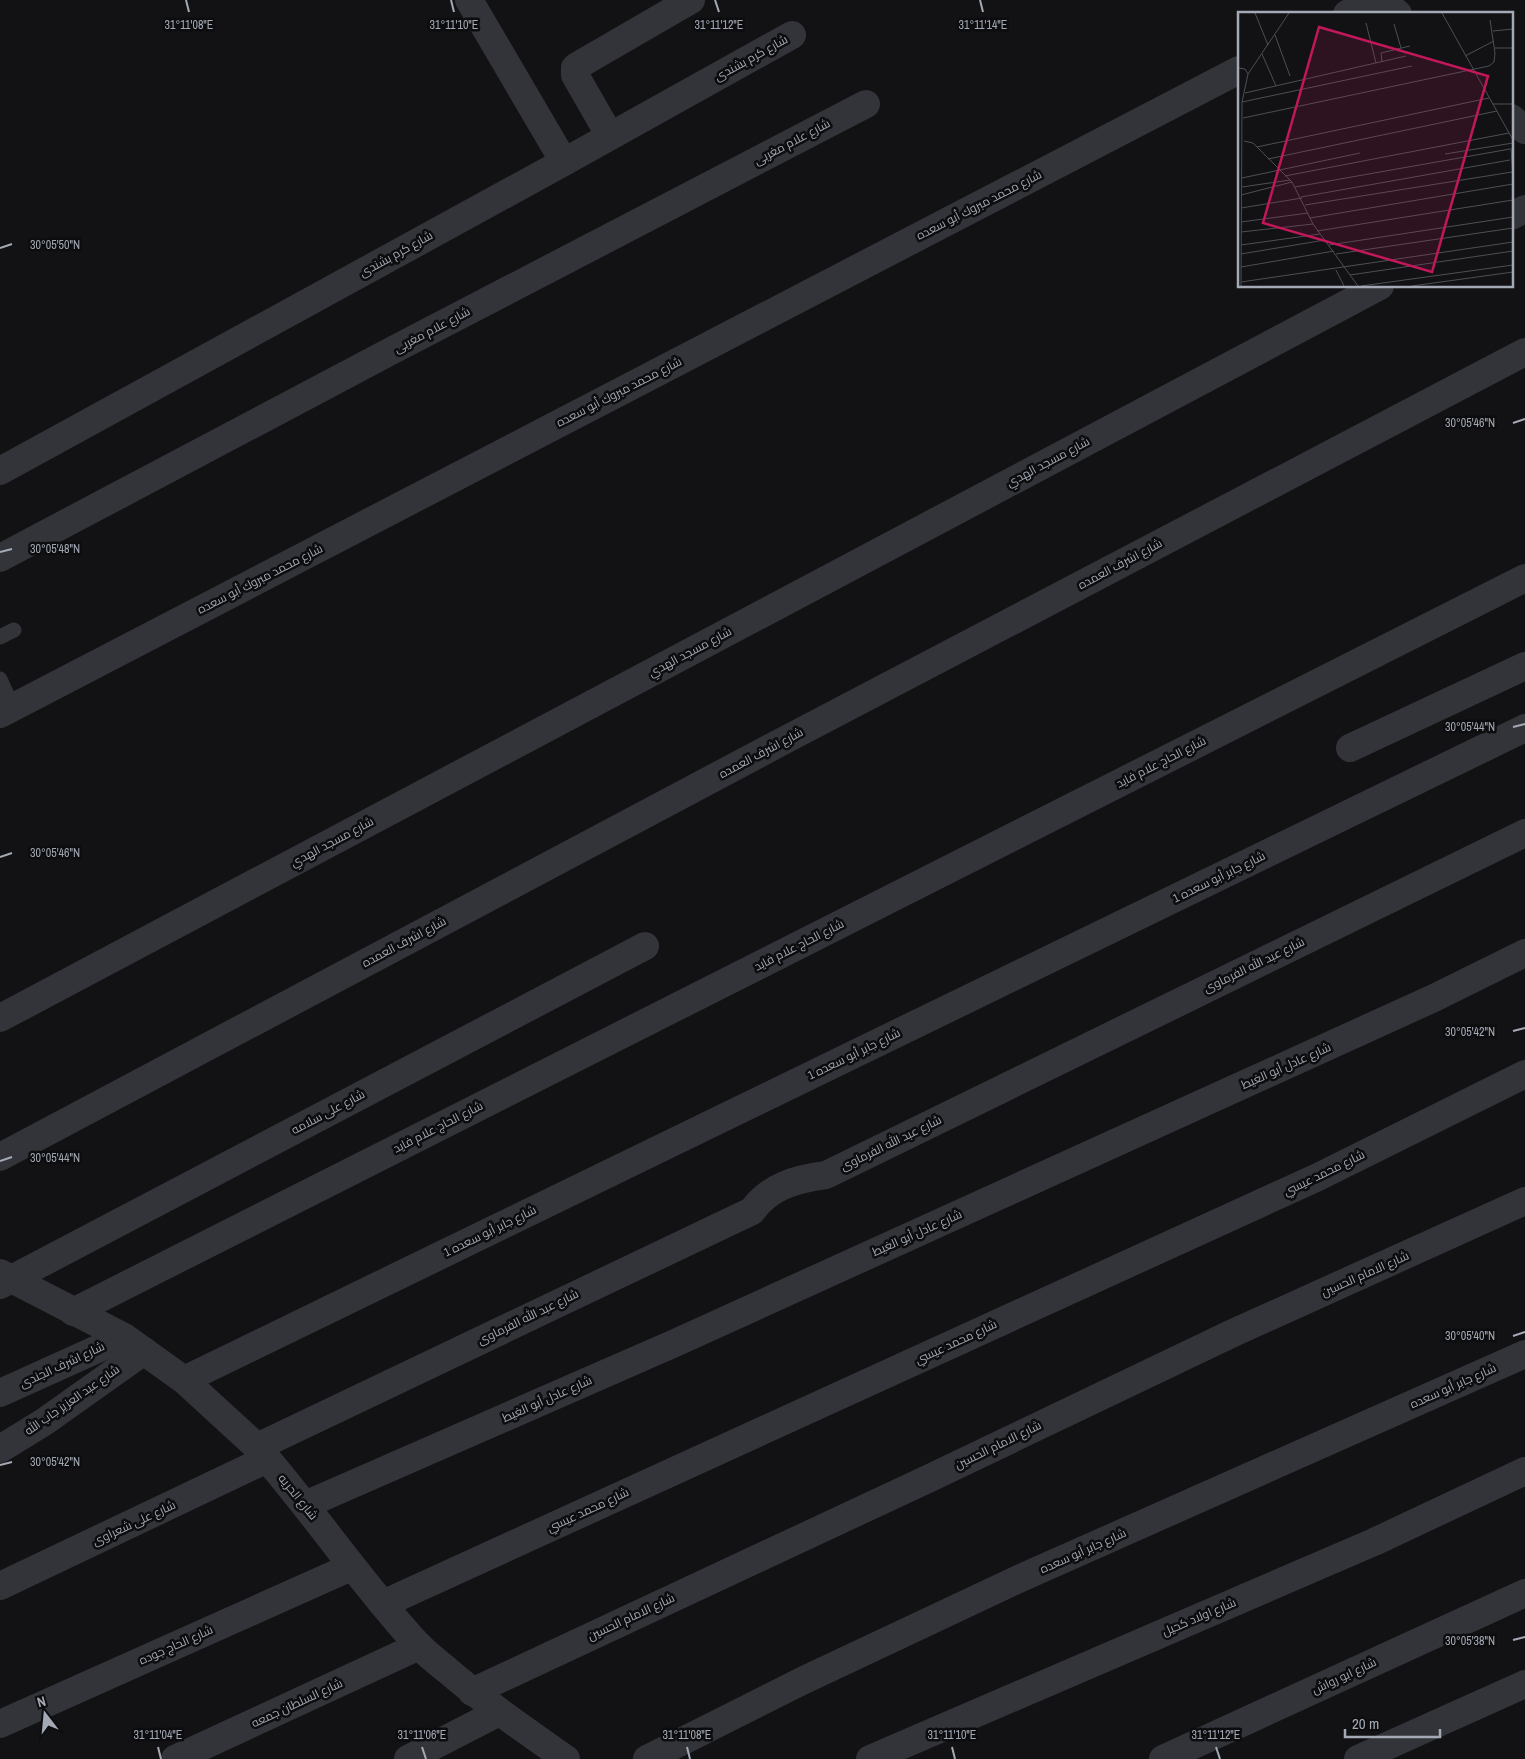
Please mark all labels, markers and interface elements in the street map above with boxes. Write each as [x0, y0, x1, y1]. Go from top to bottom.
inset map [1238, 12, 1512, 288]
text: 31°11'08"E [165, 17, 213, 33]
text: 31°11'10"E [430, 17, 478, 33]
text: 31°11'12"E [695, 17, 743, 33]
text: 31°11'14"E [959, 17, 1007, 33]
street label: شارع كرم بشندى [711, 31, 791, 85]
street label: شارع علام مغربى [751, 115, 833, 169]
street label: شارع محمد مبروك أبو سعده [914, 166, 1045, 244]
street label: شارع كرم بشندى [356, 227, 436, 281]
text: 30°05'50"N [30, 237, 80, 253]
street label: شارع علام مغربى [391, 303, 473, 357]
street label: شارع محمد مبروك أبو سعده [554, 353, 685, 431]
text: 30°05'46"N [1445, 415, 1495, 431]
street label: شارع مسجد الهدي [1004, 433, 1093, 492]
street label: شارع اشرف العمده [1075, 535, 1165, 593]
street label: شارع محمد مبروك أبو سعده [195, 540, 326, 618]
text: 30°05'48"N [30, 541, 80, 557]
street label: شارع مسجد الهدي [646, 623, 735, 682]
text: 30°05'44"N [1445, 719, 1495, 735]
street label: شارع اشرف العمده [716, 724, 806, 782]
street label: شارع الحاج علام فايد [1113, 732, 1209, 792]
street label: شارع مسجد الهدي [288, 813, 377, 872]
text: 30°05'46"N [30, 845, 80, 861]
street label: شارع جابر أبو سعده 1 [1170, 848, 1268, 906]
street label: شارع اشرف العمده [359, 913, 449, 971]
street label: شارع الحاج علام فايد [751, 915, 847, 975]
street label: شارع عبد الله الفرماوى [1201, 934, 1307, 996]
text: 30°05'42"N [1445, 1024, 1495, 1040]
street label: شارع جابر أبو سعده 1 [805, 1025, 903, 1083]
street label: شارع عادل أبو الغيط [1239, 1039, 1333, 1093]
street label: شارع على سلامه [288, 1086, 368, 1138]
street label: شارع الحاج علام فايد [390, 1097, 486, 1157]
street label: شارع عبد الله الفرماوى [838, 1112, 944, 1174]
street label: شارع محمد عيسي [1281, 1146, 1368, 1201]
text: 30°05'44"N [30, 1150, 80, 1166]
street label: شارع جابر أبو سعده 1 [441, 1202, 539, 1260]
street label: شارع عادل أبو الغيط [870, 1206, 964, 1260]
street label: شارع الامام الحسين [1319, 1247, 1411, 1301]
street label: شارع عبد الله الفرماوى [475, 1286, 581, 1348]
street label: شارع محمد عيسي [912, 1316, 1000, 1370]
text: 30°05'40"N [1445, 1328, 1495, 1344]
street label: شارع اشرف الجندى [17, 1338, 107, 1392]
street label: شارع جابر أبو سعده [1407, 1360, 1499, 1412]
street label: شارع عبد العزيز جاب الله [21, 1361, 123, 1439]
street label: شارع عادل أبو الغيط [500, 1372, 594, 1426]
street label: شارع الامام الحسين [952, 1417, 1044, 1473]
text: 30°05'42"N [30, 1454, 80, 1470]
street label: شارع الحريه [275, 1471, 321, 1523]
street label: شارع محمد عيسي [544, 1484, 632, 1538]
street label: شارع على شعراوى [90, 1497, 178, 1549]
street label: شارع جابر أبو سعده [1037, 1525, 1129, 1577]
street label: شارع الامام الحسين [585, 1590, 677, 1644]
street label: شارع اولاد كحيل [1160, 1594, 1238, 1640]
street label: شارع الحاج جوده [136, 1622, 216, 1668]
text: 30°05'38"N [1445, 1633, 1495, 1649]
street label: شارع ابو رواش [1309, 1654, 1379, 1698]
street label: شارع السلطان جمعه [249, 1675, 345, 1731]
north arrow [20, 1689, 70, 1739]
text: N [35, 1692, 48, 1711]
scale bar [1345, 1706, 1440, 1738]
text: 20 m [1352, 1713, 1379, 1734]
text: 31°11'04"E [134, 1727, 182, 1743]
text: 31°11'06"E [398, 1727, 446, 1743]
text: 31°11'08"E [663, 1727, 711, 1743]
text: 31°11'10"E [928, 1727, 976, 1743]
text: 31°11'12"E [1192, 1727, 1240, 1743]

